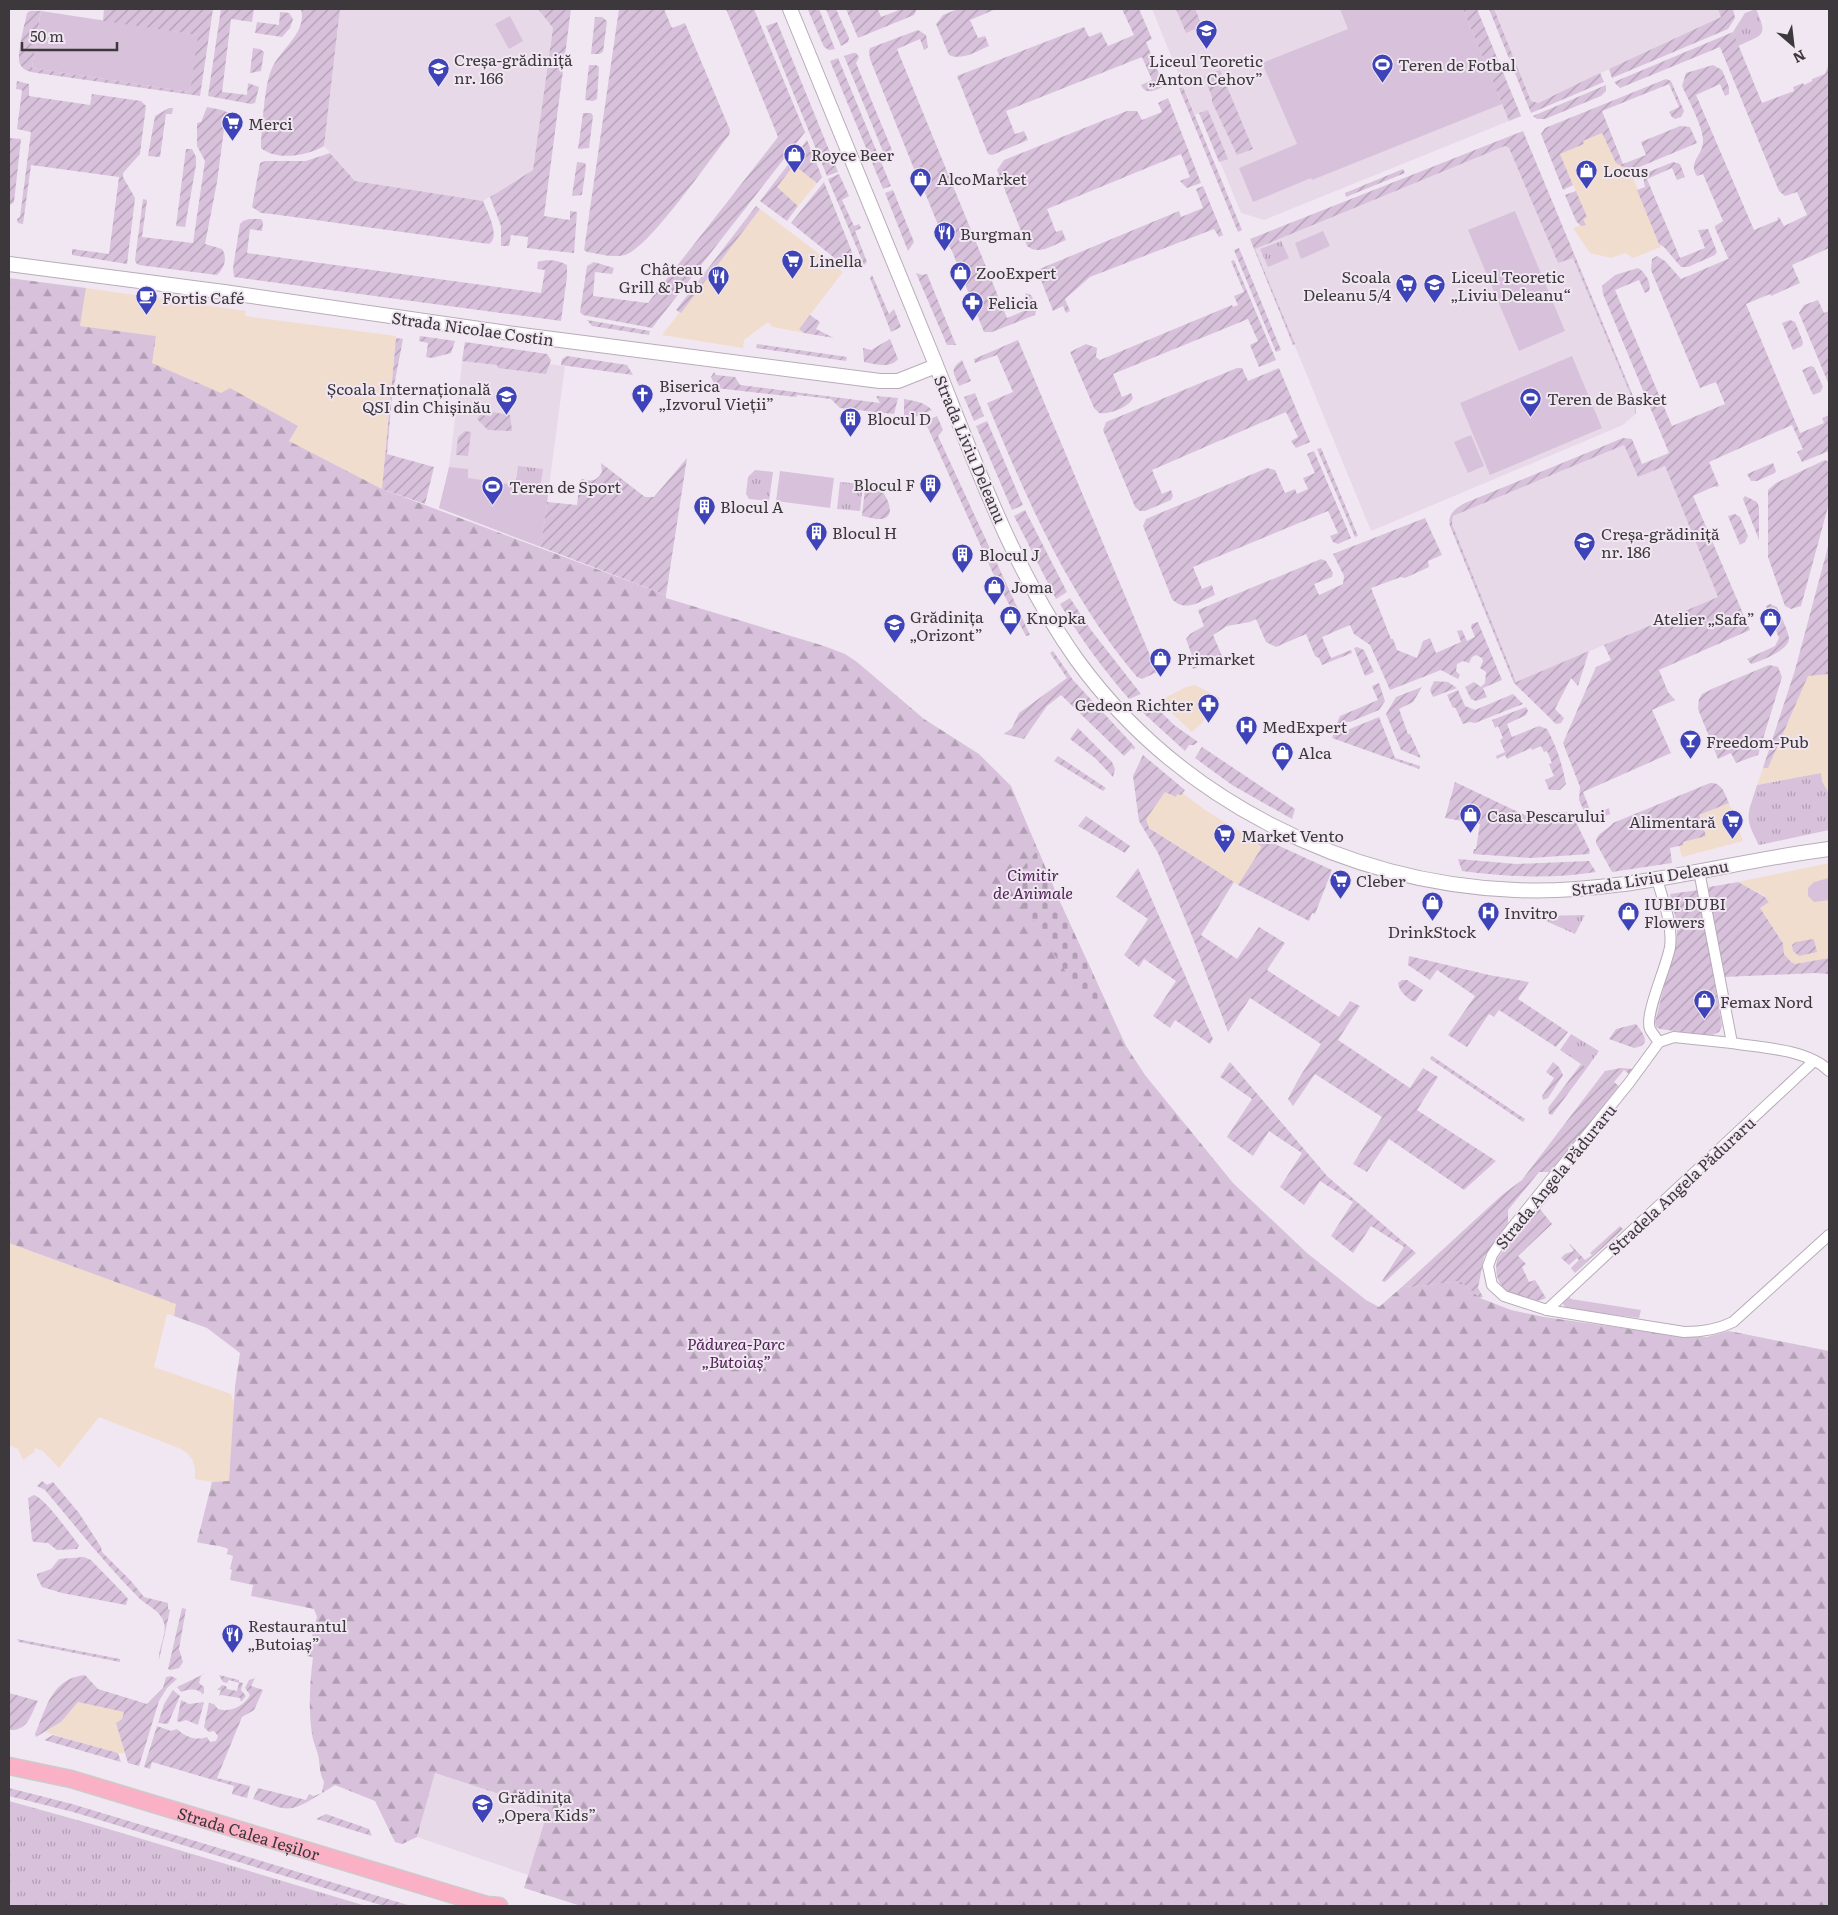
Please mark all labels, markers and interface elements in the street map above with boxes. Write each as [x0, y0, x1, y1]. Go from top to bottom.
school or university icon: Liceul Teoretic „Anton Cehov” [1194, 19, 1218, 50]
scale bar [22, 20, 118, 52]
north arrow [1768, 20, 1818, 70]
text: 50 m [30, 24, 64, 47]
text: N [1789, 46, 1809, 69]
place label: Creșa-grădiniță nr. 166 [454, 47, 573, 89]
place label: Liceul Teoretic „Anton Cehov” [1149, 48, 1263, 90]
sports icon: Teren de Fotbal [1370, 52, 1394, 83]
place label: Teren de Fotbal [1398, 52, 1516, 76]
school or university icon: Creșa-grădiniță nr. 166 [426, 56, 450, 87]
supermarket icon: Merci [220, 111, 244, 142]
place label: Merci [248, 111, 293, 135]
shop icon: Royce Beer [783, 142, 807, 173]
place label: Royce Beer [811, 142, 894, 166]
shop icon: Locus [1575, 158, 1599, 189]
place label: Locus [1603, 158, 1648, 182]
shop icon: AlcoMarket [909, 166, 933, 197]
place label: AlcoMarket [937, 166, 1027, 190]
restaurant icon: Burgman [932, 221, 956, 252]
place label: Burgman [960, 221, 1032, 245]
supermarket icon: Linella [781, 248, 805, 279]
place label: Linella [809, 248, 863, 272]
place label: Château Grill & Pub [619, 256, 703, 298]
shop icon: ZooExpert [948, 260, 972, 291]
place label: ZooExpert [976, 260, 1057, 284]
place label: Scoala Deleanu 5/4 [1303, 264, 1391, 306]
place label: Liceul Teoretic „Liviu Deleanu“ [1451, 264, 1572, 306]
restaurant icon: Château Grill & Pub [707, 265, 731, 296]
supermarket icon: Scoala Deleanu 5/4 [1395, 273, 1419, 304]
school or university icon: Liceul Teoretic „Liviu Deleanu“ [1423, 273, 1447, 304]
cafe icon: Fortis Café [134, 285, 158, 316]
place label: Fortis Café [162, 285, 244, 309]
pharmacy icon: Felicia [960, 290, 984, 321]
place label: Felicia [988, 290, 1038, 314]
street label: Strada Nicolae Costin [390, 305, 556, 351]
street label: Strada Liviu Deleanu [929, 371, 1013, 527]
place label: Biserica „Izvorul Vieții” [659, 373, 774, 415]
place label: Școala Internațională QSI din Chișinău [327, 376, 491, 418]
church icon: Biserica „Izvorul Vieții” [631, 382, 655, 413]
school or university icon: Școala Internațională QSI din Chișinău [495, 385, 519, 416]
sports icon: Teren de Basket [1519, 386, 1543, 417]
place label: Teren de Basket [1547, 386, 1667, 410]
building icon: Blocul D [839, 406, 863, 437]
place label: Blocul D [867, 406, 931, 430]
place label: Blocul F [853, 472, 915, 496]
building icon: Blocul F [919, 472, 943, 503]
sports icon: Teren de Sport [481, 474, 505, 505]
place label: Teren de Sport [509, 474, 622, 498]
building icon: Blocul A [692, 494, 716, 525]
place label: Blocul A [720, 494, 784, 518]
building icon: Blocul H [804, 520, 828, 551]
place label: Blocul H [832, 520, 897, 544]
place label: Creșa-grădiniță nr. 186 [1601, 521, 1720, 563]
school or university icon: Creșa-grădiniță nr. 186 [1573, 530, 1597, 561]
building icon: Blocul J [951, 542, 975, 573]
place label: Blocul J [979, 542, 1040, 566]
shop icon: Joma [983, 574, 1007, 605]
place label: Joma [1011, 574, 1053, 598]
place label: Grădinița „Orizont” [910, 604, 984, 646]
shop icon: Knopka [998, 605, 1022, 636]
place label: Knopka [1026, 605, 1086, 629]
place label: Atelier „Safa” [1653, 606, 1755, 630]
shop icon: Atelier „Safa” [1759, 606, 1783, 637]
school or university icon: Grădinița „Orizont” [882, 613, 906, 644]
shop icon: Primarket [1149, 646, 1173, 677]
place label: Primarket [1177, 646, 1255, 670]
place label: Gedeon Richter [1075, 692, 1193, 716]
pharmacy icon: Gedeon Richter [1197, 692, 1221, 723]
hospital icon: MedExpert [1234, 714, 1258, 745]
place label: MedExpert [1262, 714, 1348, 738]
bar icon: Freedom-Pub [1678, 729, 1702, 760]
place label: Freedom-Pub [1706, 729, 1809, 753]
shop icon: Alca [1270, 740, 1294, 771]
place label: Alca [1298, 740, 1332, 764]
shop icon: Casa Pescarului [1459, 803, 1483, 834]
place label: Casa Pescarului [1487, 803, 1605, 827]
place label: Alimentară [1629, 809, 1716, 833]
supermarket icon: Alimentară [1720, 809, 1744, 840]
supermarket icon: Market Vento [1213, 823, 1237, 854]
place label: Market Vento [1241, 823, 1344, 847]
street label: Strada Liviu Deleanu [1570, 853, 1730, 901]
park label: Cimitir de Animale [993, 862, 1073, 904]
supermarket icon: Cleber [1328, 868, 1352, 899]
place label: Cleber [1356, 868, 1406, 892]
shop icon: DrinkStock [1420, 890, 1444, 921]
place label: IUBI DUBI Flowers [1644, 891, 1726, 933]
hospital icon: Invitro [1476, 900, 1500, 931]
place label: Invitro [1504, 900, 1558, 924]
shop icon: IUBI DUBI Flowers [1616, 900, 1640, 931]
place label: DrinkStock [1388, 919, 1476, 943]
shop icon: Femax Nord [1692, 989, 1716, 1020]
place label: Femax Nord [1720, 989, 1813, 1013]
street label: Strada Angela Păduraru [1489, 1098, 1621, 1254]
street label: Stradela Angela Păduraru [1602, 1110, 1760, 1260]
park label: Pădurea-Parc „Butoiaș” [687, 1331, 786, 1373]
place label: Restaurantul „Butoiaș” [248, 1613, 347, 1655]
restaurant icon: Restaurantul „Butoiaș” [220, 1622, 244, 1653]
place label: Grădinița „Opera Kids” [498, 1784, 596, 1826]
school or university icon: Grădinița „Opera Kids” [470, 1793, 494, 1824]
street label: Strada Calea Ieșilor [175, 1800, 323, 1866]

